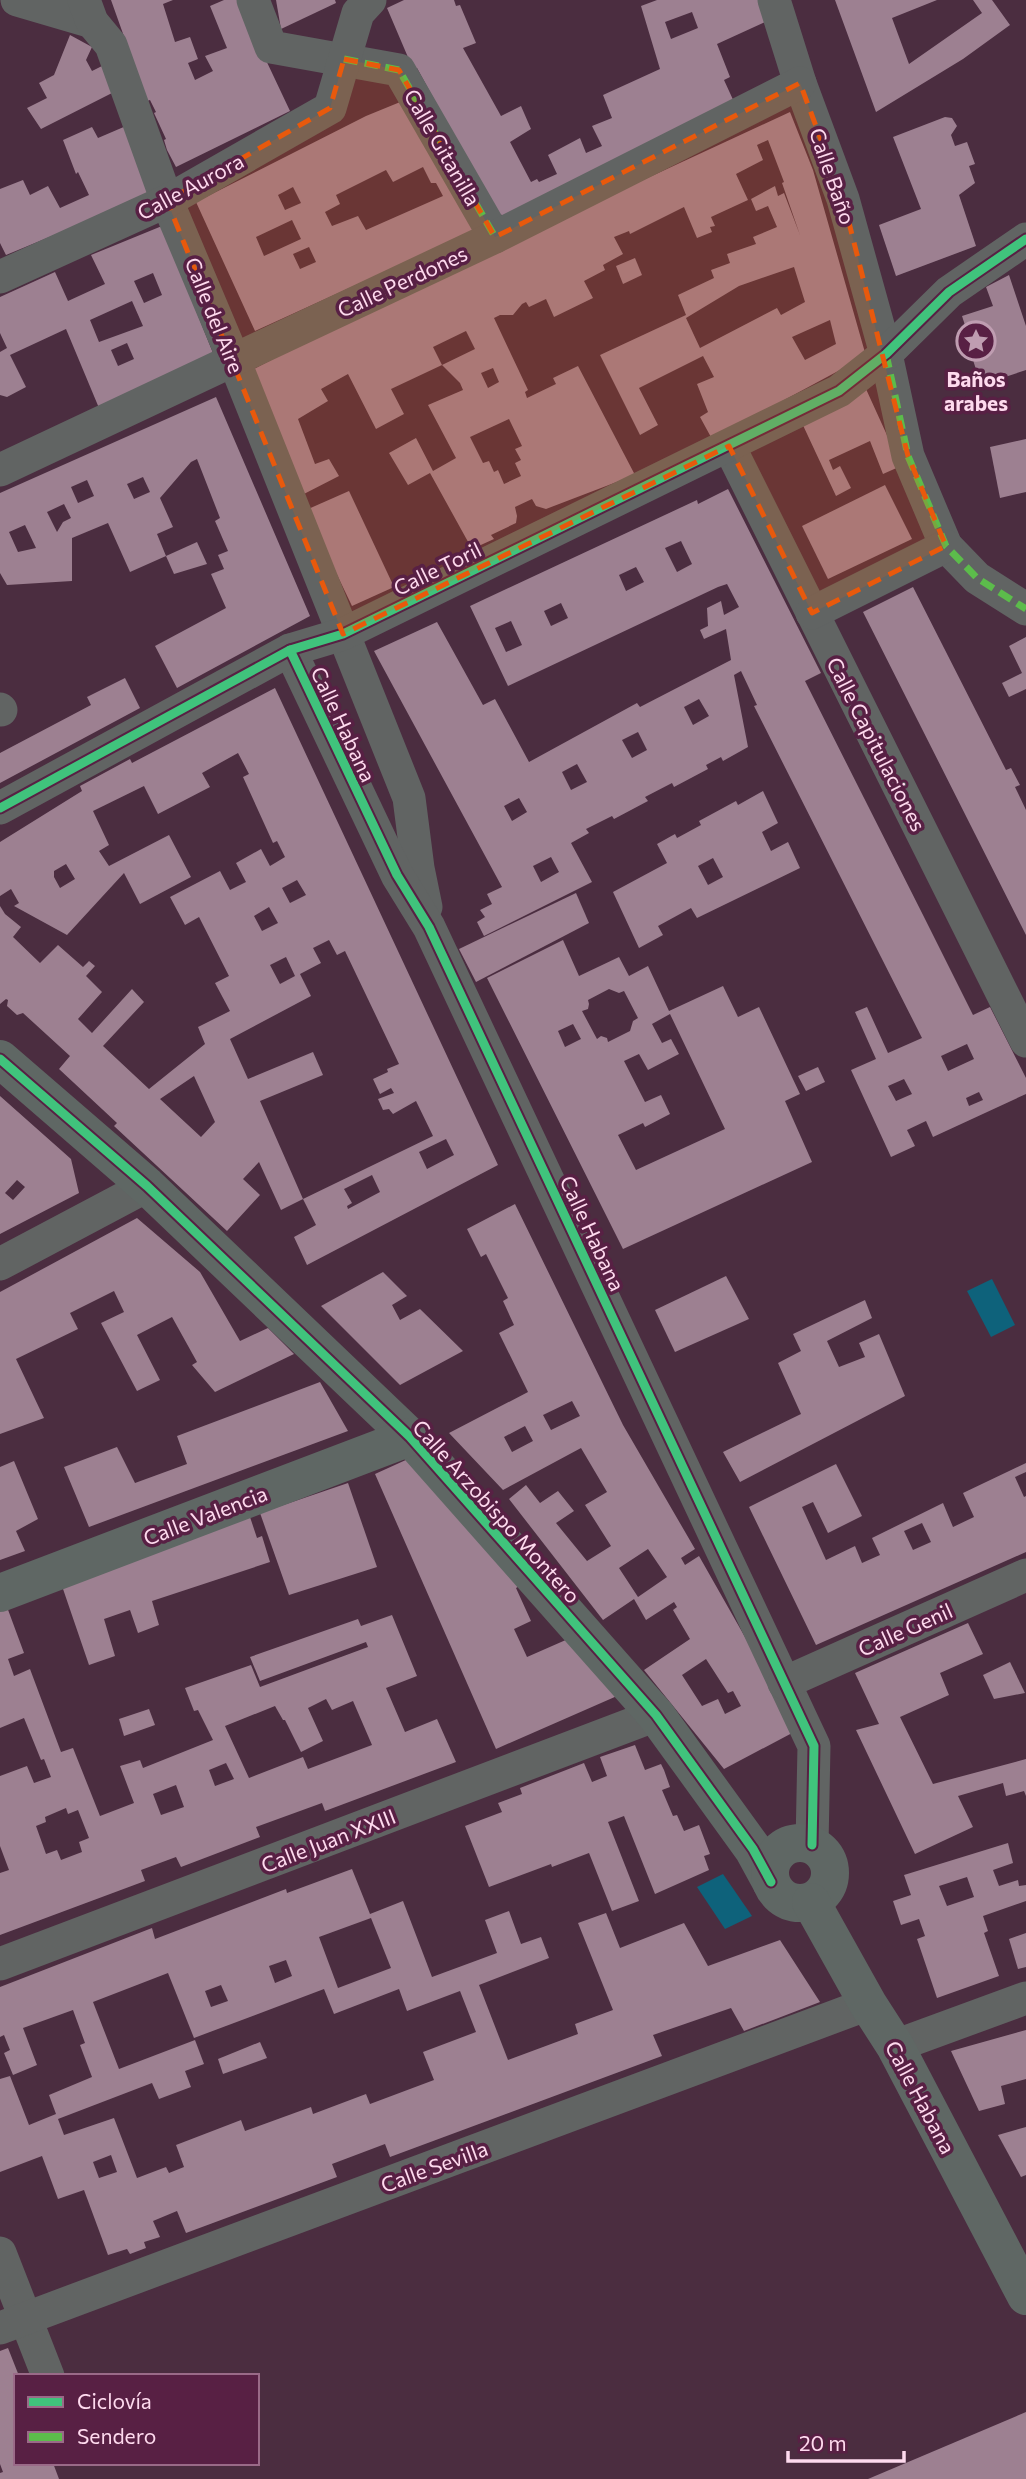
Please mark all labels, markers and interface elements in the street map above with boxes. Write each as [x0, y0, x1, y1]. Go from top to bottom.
street label: Calle Gitanilla [400, 84, 486, 210]
street label: Calle Baño [805, 125, 861, 227]
street label: Calle Aurora [133, 148, 247, 224]
street label: Calle Perdones [333, 240, 471, 322]
street label: Calle del Aire [180, 253, 250, 377]
place icon: Baños arabes [955, 320, 997, 362]
place label: Baños arabes [944, 366, 1008, 415]
street label: Calle Toril [389, 536, 485, 600]
street label: Calle Capitulaciones [822, 653, 932, 835]
street label: Calle Habana [306, 662, 382, 786]
street label: Calle Habana [555, 1171, 631, 1295]
street label: Calle Arzobispo Montero [408, 1414, 586, 1608]
street label: Calle Valencia [140, 1480, 270, 1550]
street label: Calle Genil [854, 1597, 956, 1661]
street label: Calle Juan XXIII [257, 1803, 399, 1877]
street label: Calle Habana [881, 2036, 961, 2158]
street label: Calle Sevilla [377, 2135, 491, 2197]
legend [14, 2374, 259, 2465]
text: Ciclovía [77, 2388, 152, 2413]
scale bar [788, 2420, 904, 2464]
text: Sendero [77, 2423, 156, 2448]
text: 20 m [799, 2430, 847, 2455]

